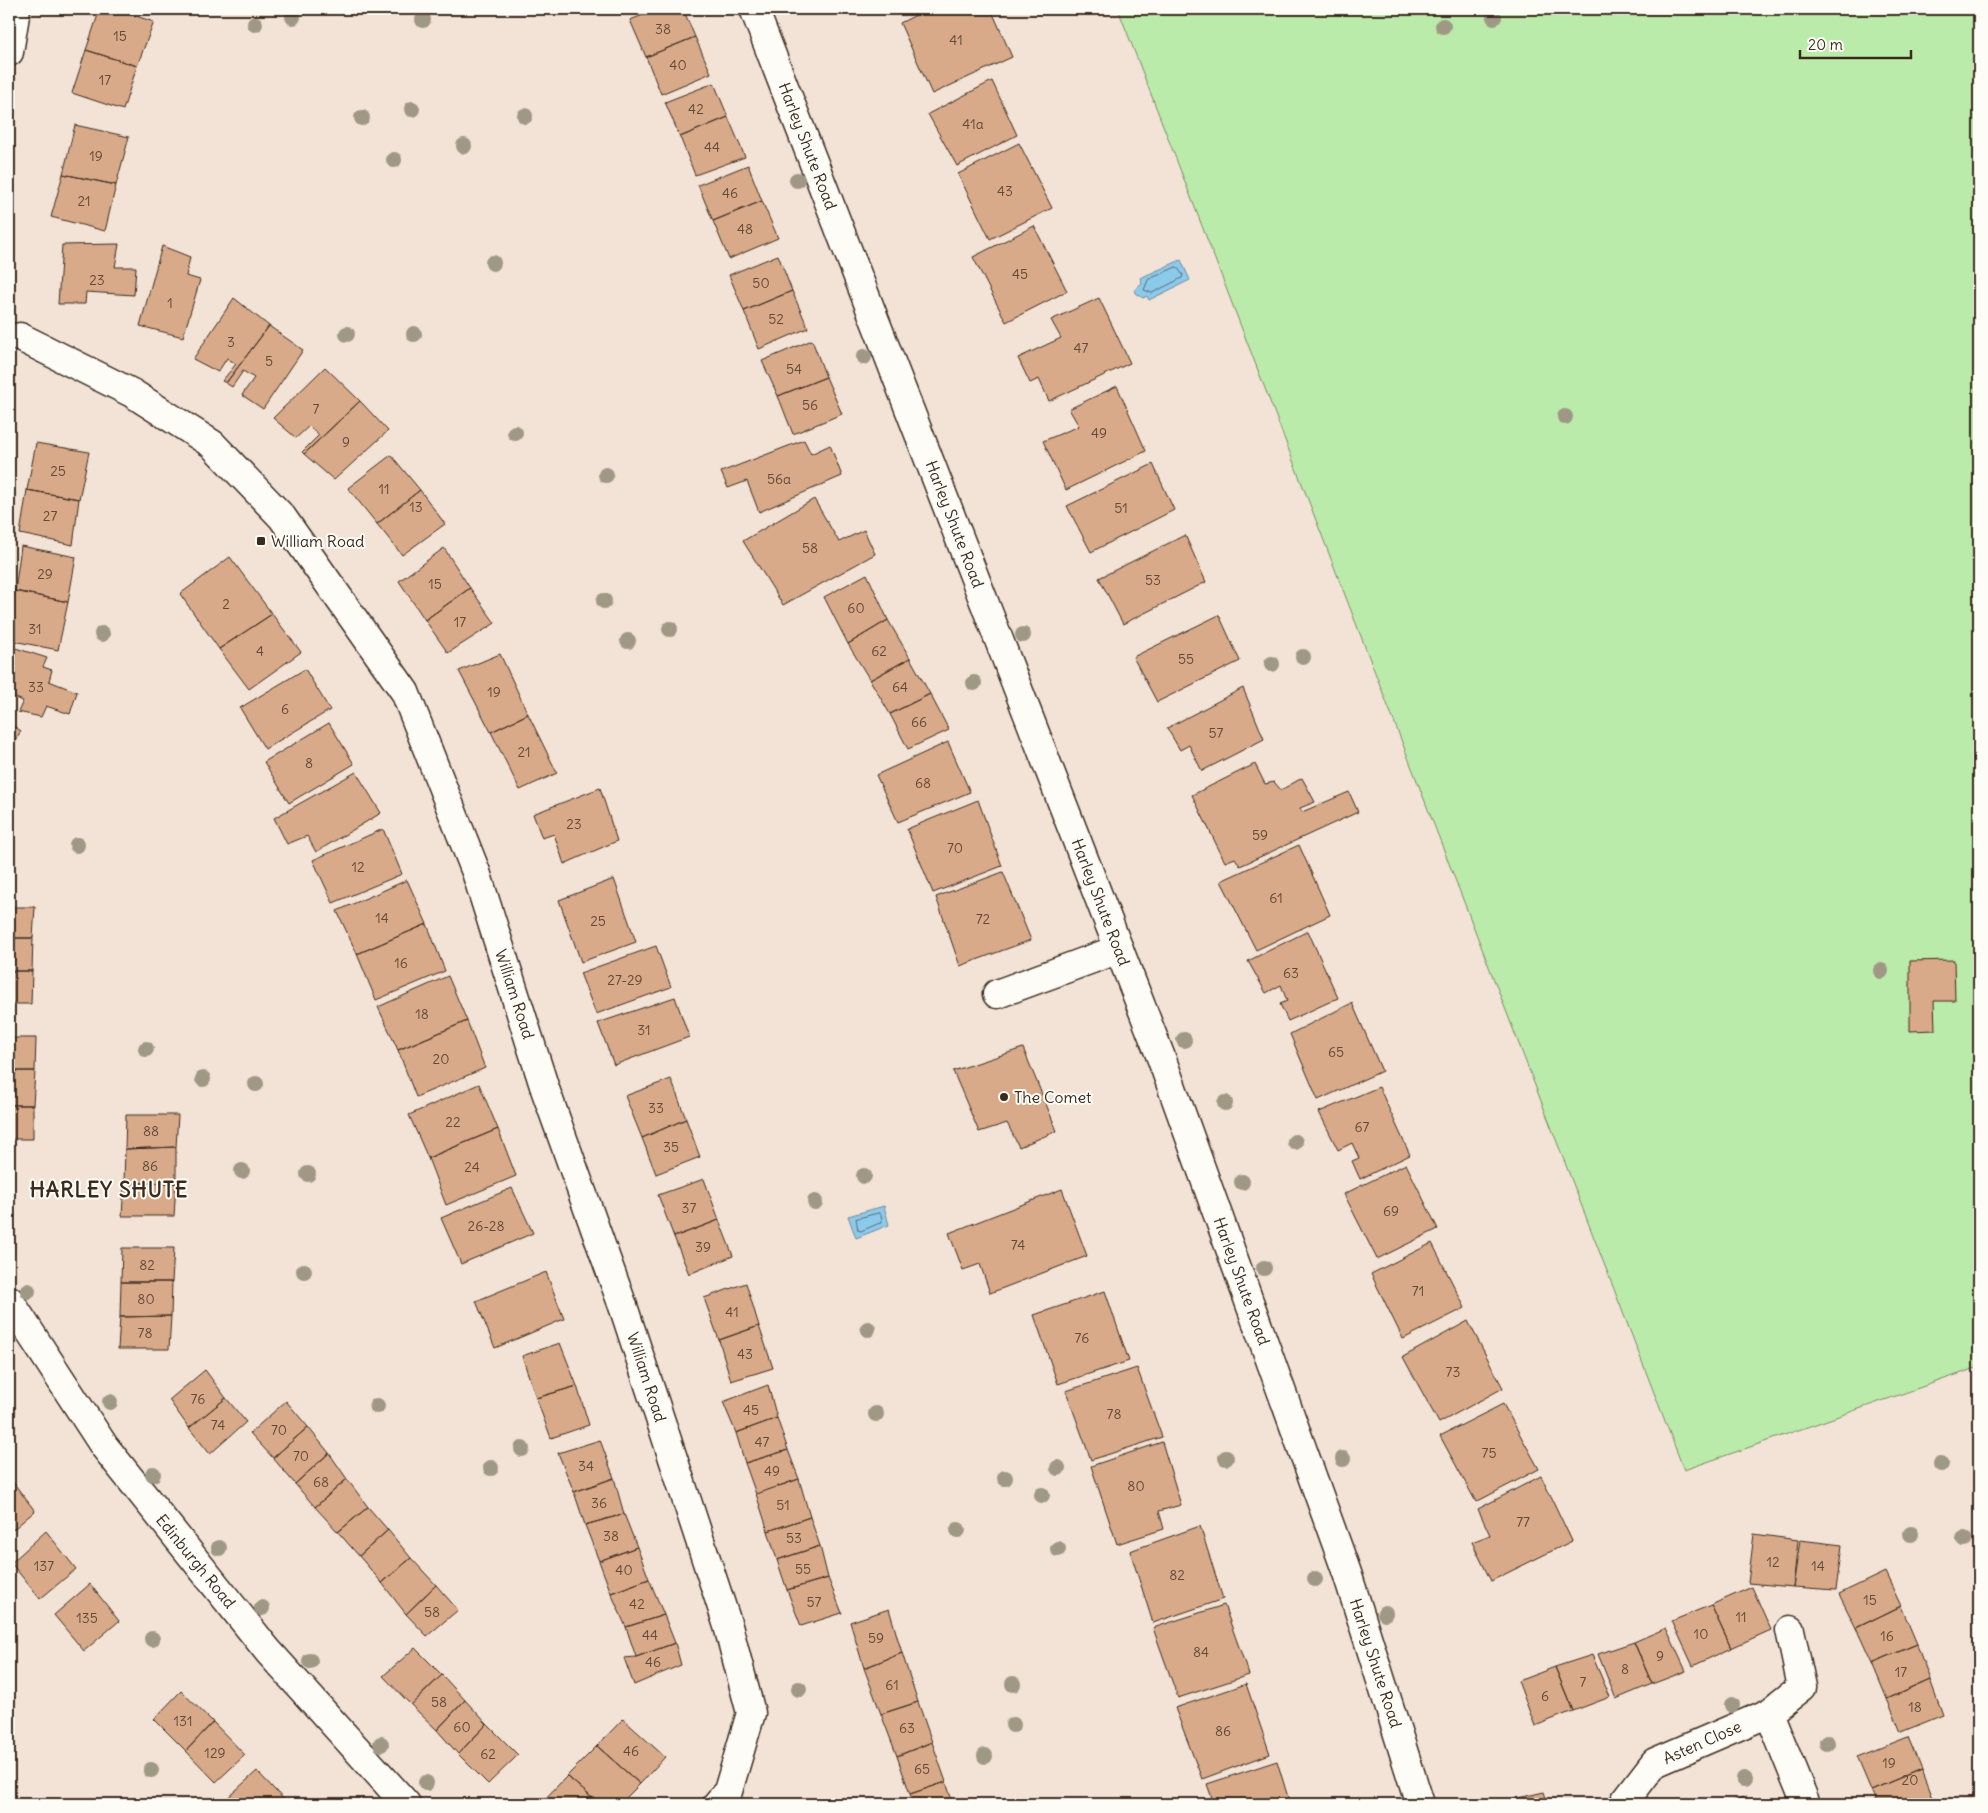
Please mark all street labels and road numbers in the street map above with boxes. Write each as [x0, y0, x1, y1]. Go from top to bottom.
street label: Harley Shute Road [775, 79, 841, 213]
street label: Harley Shute Road [922, 457, 988, 591]
street label: Harley Shute Road [1068, 835, 1134, 969]
street label: William Road [491, 946, 539, 1042]
street label: Harley Shute Road [1210, 1214, 1274, 1348]
street label: William Road [623, 1329, 671, 1425]
street label: Edinburgh Road [152, 1510, 240, 1612]
street label: Harley Shute Road [1346, 1596, 1406, 1730]
street label: Asten Close [1660, 1716, 1744, 1768]

